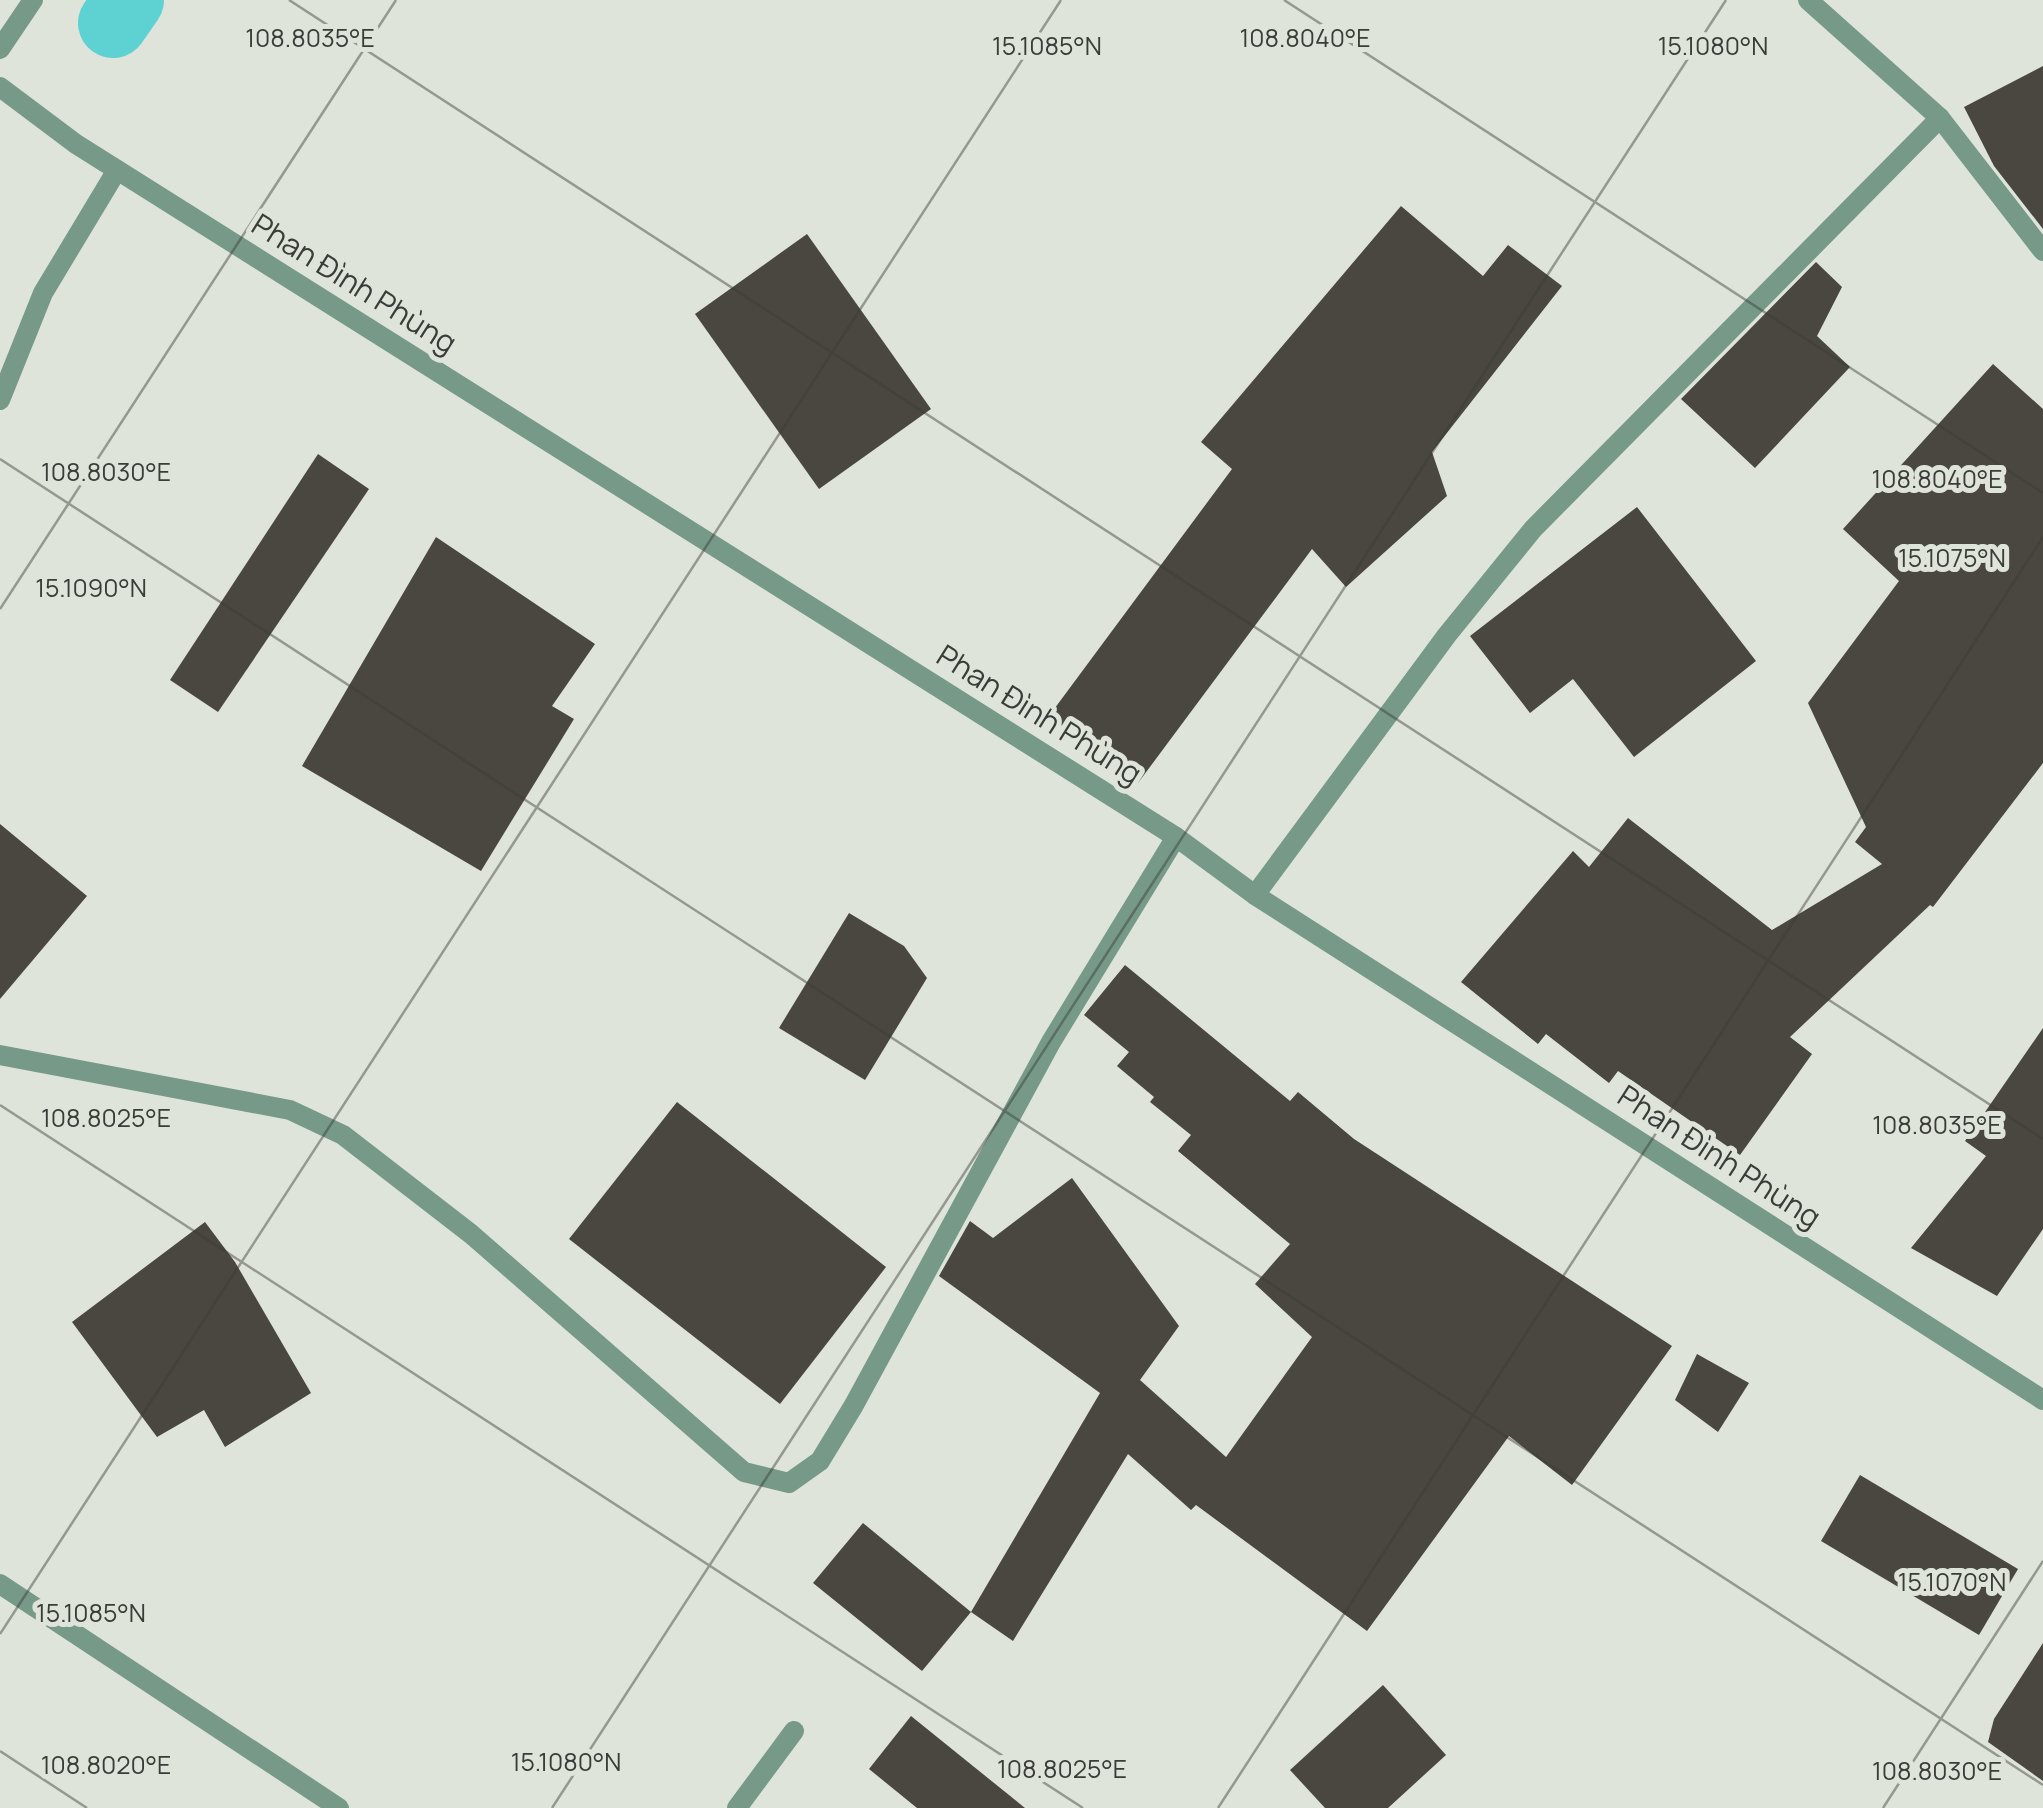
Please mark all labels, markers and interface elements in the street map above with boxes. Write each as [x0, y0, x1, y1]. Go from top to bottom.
text: 108.8035°E [245, 20, 375, 55]
text: 108.8040°E [1239, 20, 1371, 55]
text: 15.1085°N [992, 28, 1102, 63]
text: 15.1080°N [1658, 28, 1768, 63]
street label: Phan Đình Phùng [245, 203, 465, 362]
text: 108.8030°E [41, 454, 171, 489]
text: 108.8040°E [1871, 461, 2003, 496]
text: 15.1075°N [1898, 540, 2006, 575]
text: 15.1090°N [35, 570, 147, 605]
street label: Phan Đình Phùng [930, 634, 1150, 793]
street label: Phan Đình Phùng [1610, 1075, 1829, 1237]
text: 108.8025°E [41, 1100, 171, 1135]
text: 108.8035°E [1872, 1107, 2002, 1142]
text: 15.1070°N [1898, 1564, 2006, 1599]
text: 15.1085°N [36, 1595, 146, 1630]
text: 15.1080°N [511, 1744, 621, 1779]
text: 108.8020°E [41, 1747, 171, 1782]
text: 108.8025°E [997, 1751, 1127, 1786]
text: 108.8030°E [1872, 1753, 2002, 1788]

